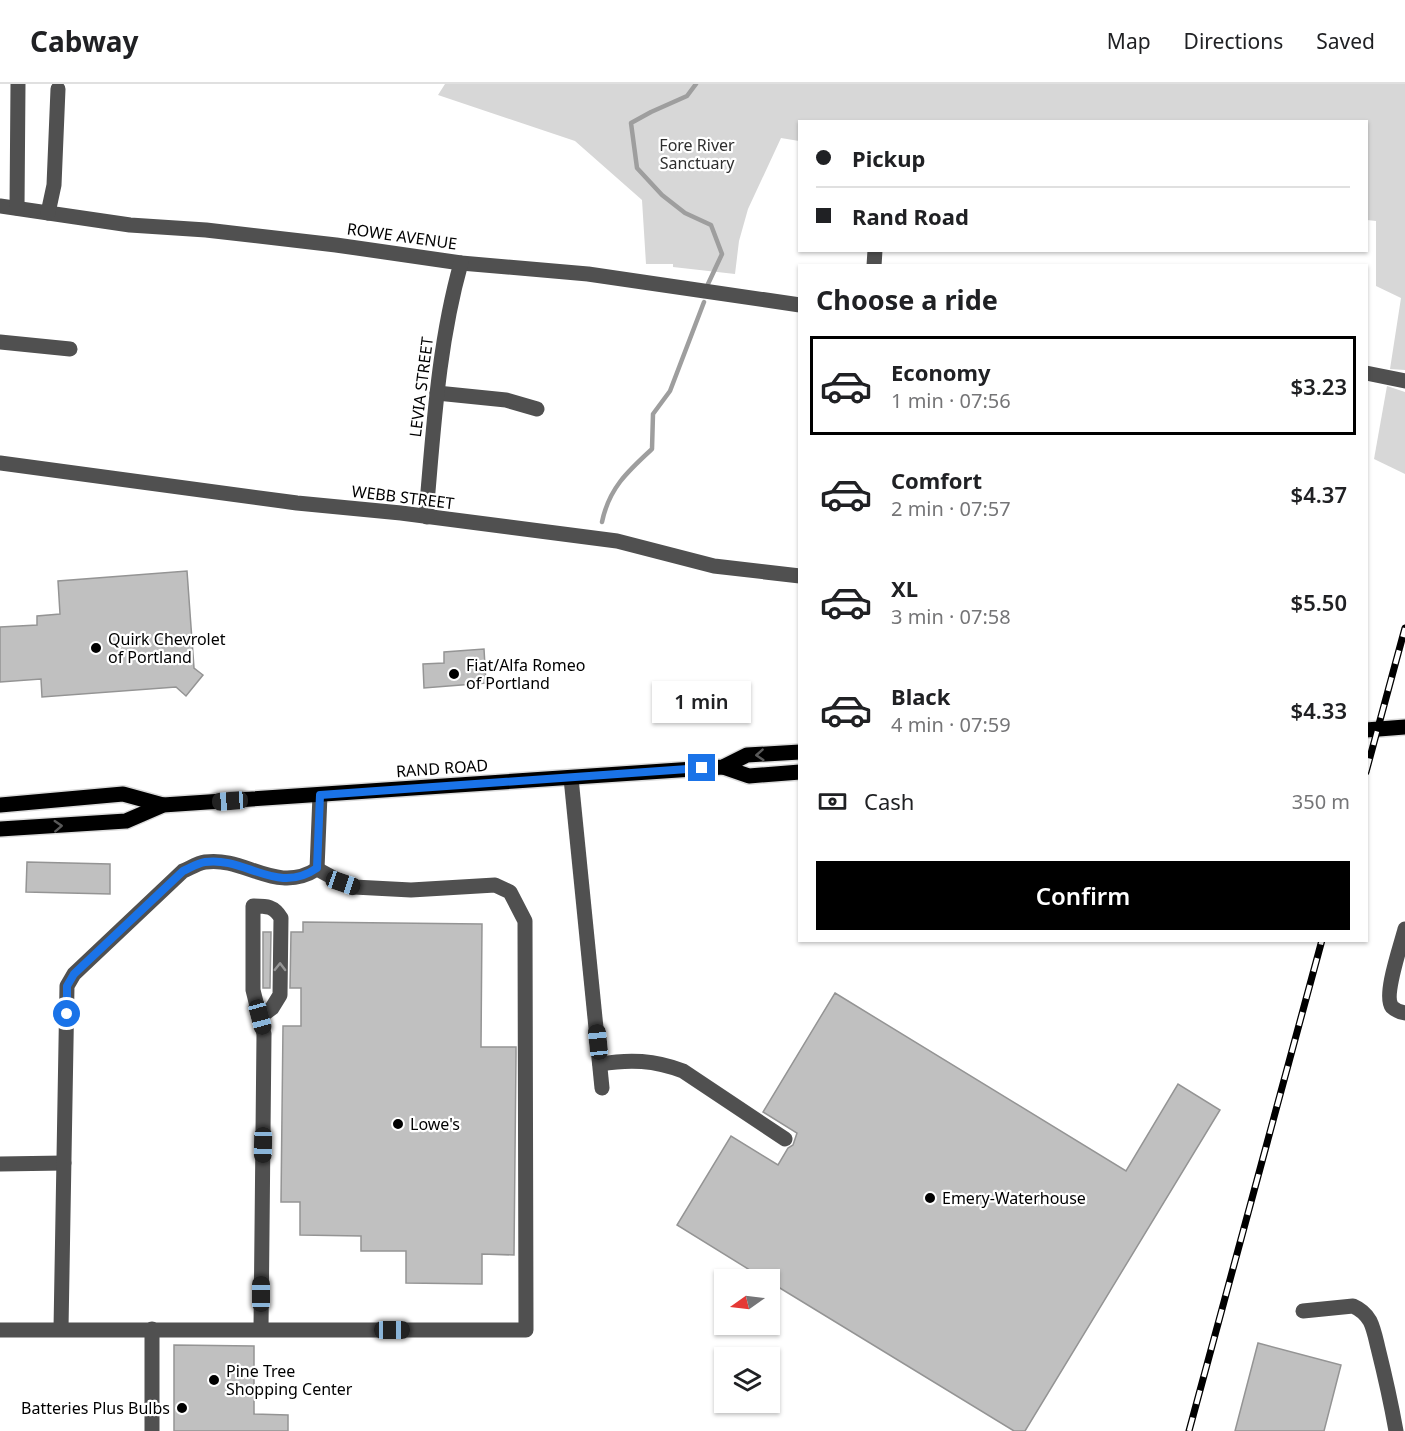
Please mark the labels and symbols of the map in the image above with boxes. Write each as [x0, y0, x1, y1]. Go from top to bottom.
park label: Fore River Sanctuary [659, 134, 735, 174]
street label: ROWE AVENUE [345, 217, 459, 255]
street label: LEVIA STREET [404, 335, 438, 438]
street label: WEBB STREET [351, 480, 456, 514]
place label: Quirk Chevrolet of Portland [108, 628, 226, 668]
marker: Quirk Chevrolet of Portland [89, 641, 103, 655]
place label: Fiat/Alfa Romeo of Portland [466, 654, 585, 694]
marker: Fiat/Alfa Romeo of Portland [447, 667, 461, 681]
callout: 1 min [652, 681, 752, 723]
one-way arrow [756, 748, 765, 761]
street label: RAND ROAD [395, 754, 489, 782]
route end [688, 754, 715, 781]
car [211, 791, 249, 811]
one-way arrow [54, 819, 63, 832]
car [323, 869, 363, 897]
one-way arrow [274, 962, 287, 971]
car [247, 997, 273, 1037]
route start [53, 1000, 80, 1027]
car [587, 1023, 609, 1061]
place label: Lowe's [410, 1113, 460, 1135]
marker: Lowe's [391, 1117, 405, 1131]
car [254, 1127, 272, 1163]
place label: Emery-Waterhouse [942, 1187, 1086, 1209]
marker: Emery-Waterhouse [923, 1191, 937, 1205]
north arrow [714, 1269, 780, 1335]
car [252, 1276, 270, 1312]
car [374, 1321, 410, 1339]
place label: Pine Tree Shopping Center [226, 1360, 353, 1400]
marker: Pine Tree Shopping Center [207, 1373, 221, 1387]
place label: Batteries Plus Bulbs [21, 1397, 170, 1419]
marker: Batteries Plus Bulbs [175, 1401, 189, 1415]

